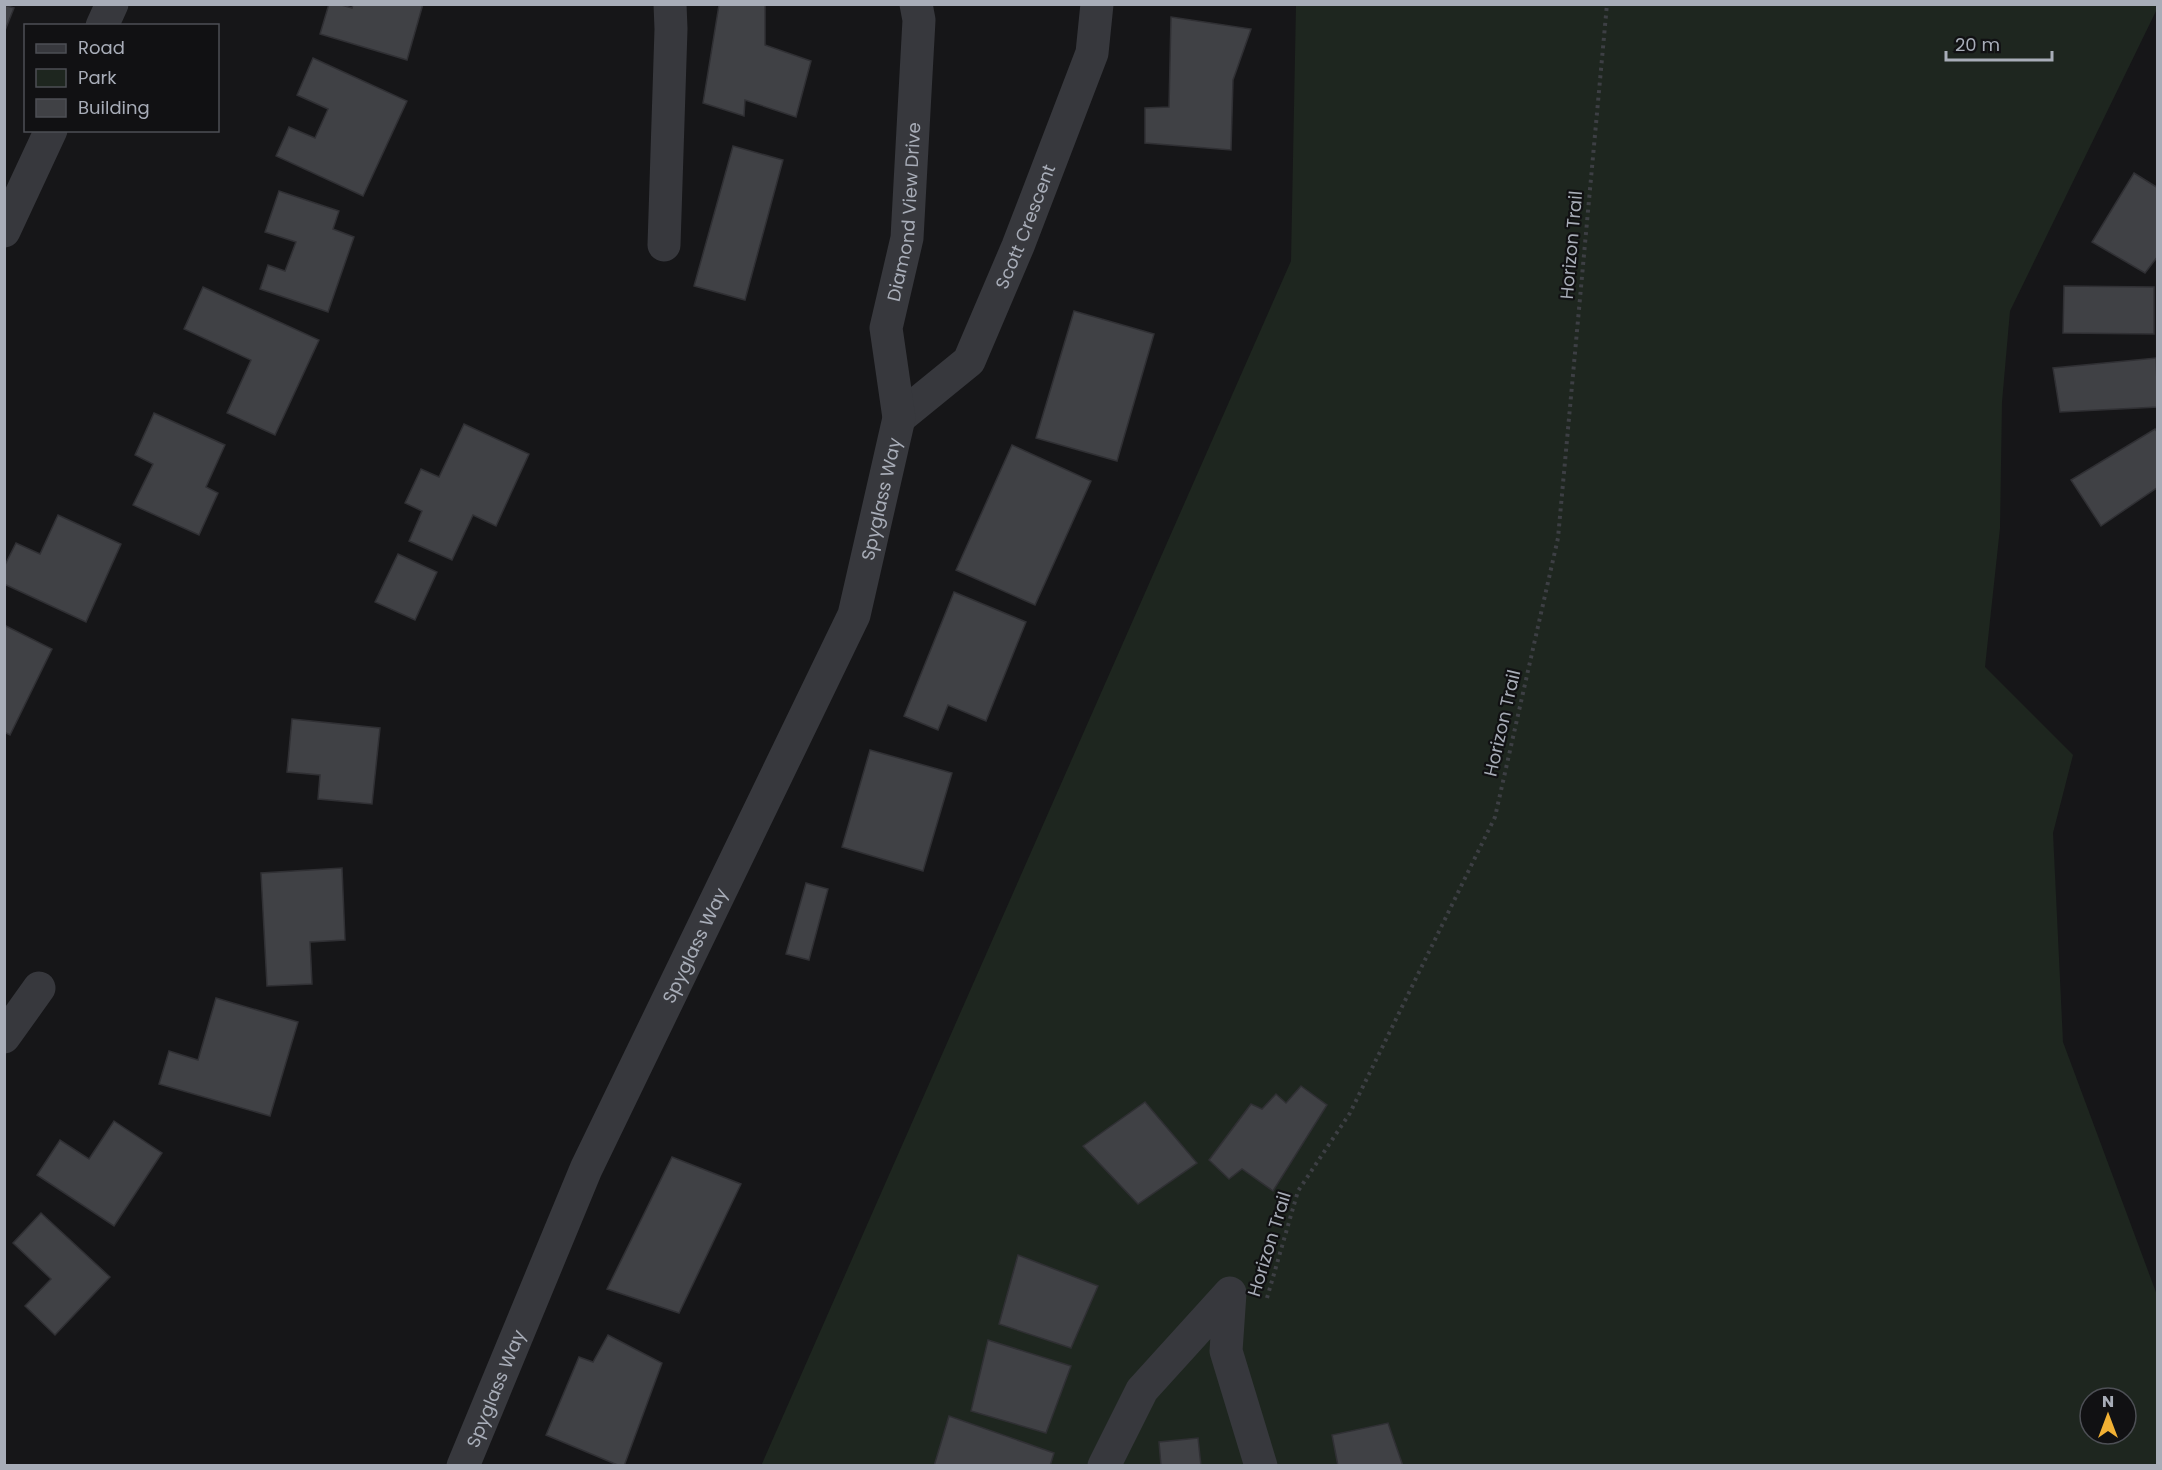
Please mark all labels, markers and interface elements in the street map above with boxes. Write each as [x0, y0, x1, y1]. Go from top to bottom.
legend [24, 24, 219, 132]
scale bar [1946, 24, 2052, 62]
text: 20 m [1955, 32, 2000, 57]
text: Road [78, 35, 125, 60]
text: Park [78, 65, 117, 90]
text: Building [78, 95, 150, 120]
street label: Diamond View Drive [880, 122, 926, 304]
street label: Scott Crescent [989, 160, 1061, 293]
street label: Horizon Trail [1554, 190, 1588, 300]
street label: Spyglass Way [854, 435, 907, 563]
street label: Horizon Trail [1478, 667, 1526, 779]
street label: Spyglass Way [656, 883, 733, 1007]
street label: Horizon Trail [1241, 1188, 1297, 1300]
street label: Spyglass Way [460, 1326, 531, 1451]
north arrow [2078, 1386, 2138, 1446]
text: N [2102, 1390, 2114, 1413]

